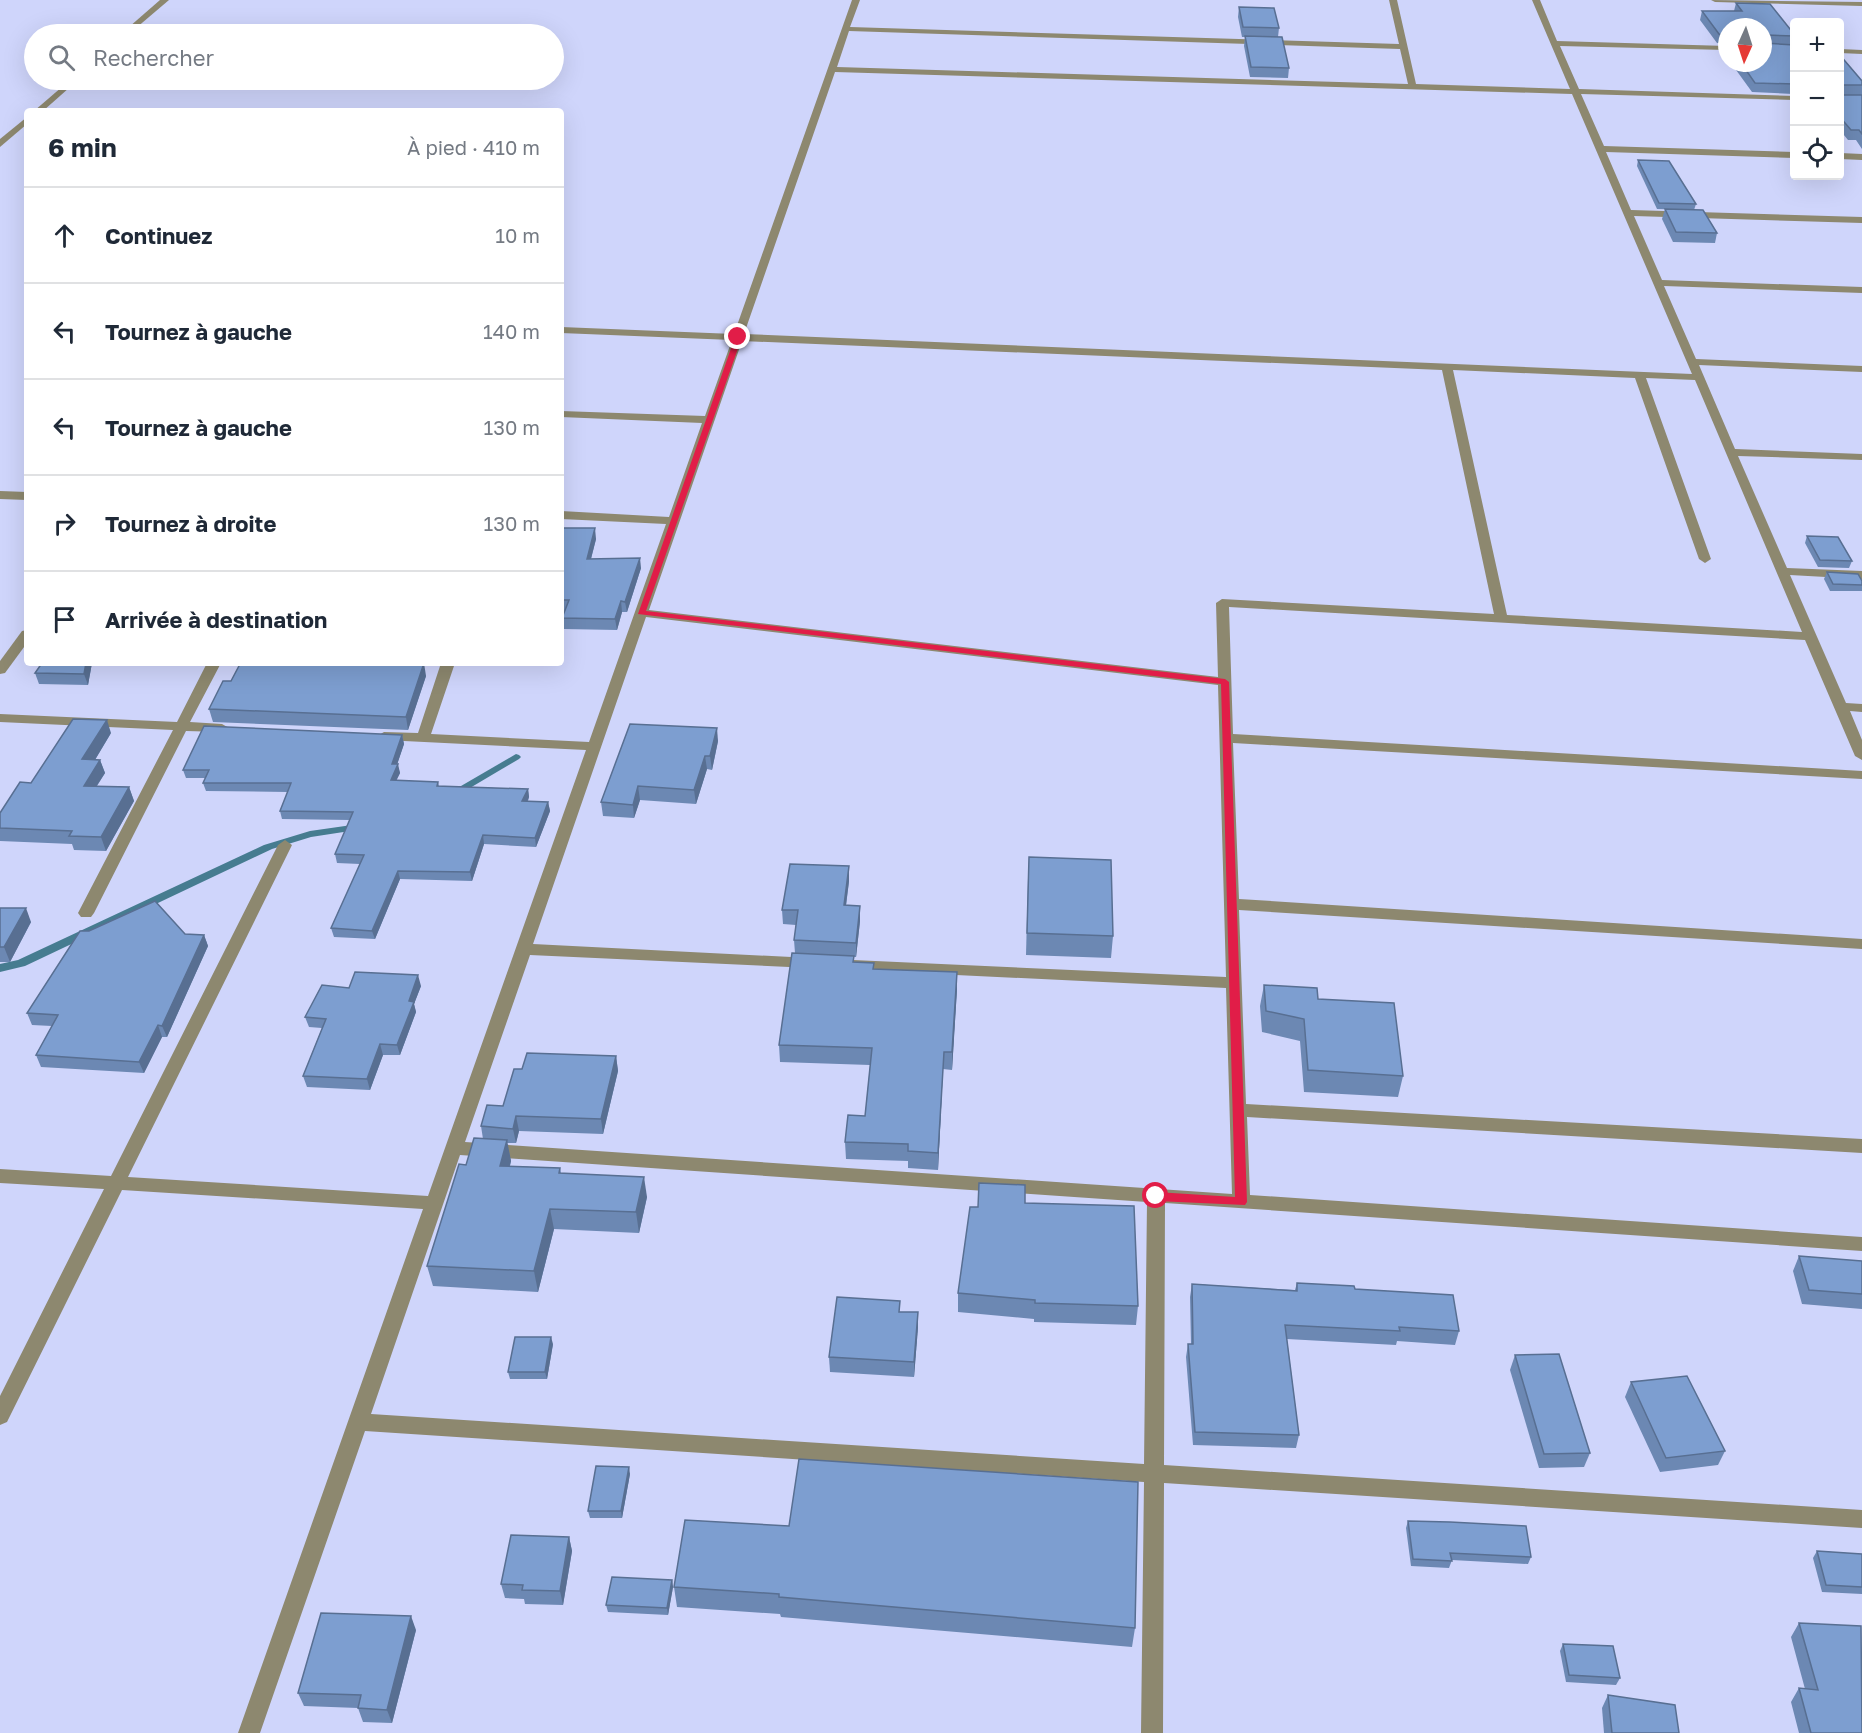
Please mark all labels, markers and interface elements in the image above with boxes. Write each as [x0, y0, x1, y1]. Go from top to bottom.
north arrow [1718, 18, 1772, 72]
map controls [1790, 18, 1844, 180]
button: + [1790, 18, 1844, 72]
search box [24, 24, 564, 90]
icon: search [45, 41, 78, 74]
text: Rechercher [93, 44, 214, 71]
button: − [1790, 72, 1844, 126]
button: locate [1790, 126, 1844, 180]
text: 6 min [48, 132, 117, 163]
text: À pied · 410 m [407, 135, 540, 159]
icon: ahead [48, 219, 81, 252]
text: Continuez [105, 222, 212, 249]
text: 10 m [495, 223, 540, 247]
icon: left [48, 315, 81, 348]
text: Tournez à gauche [105, 318, 292, 345]
text: 140 m [483, 319, 540, 343]
route end [724, 323, 750, 349]
icon: left [48, 411, 81, 444]
text: Tournez à gauche [105, 414, 292, 441]
text: 130 m [484, 415, 540, 439]
icon: right [48, 507, 81, 540]
text: Tournez à droite [105, 510, 276, 537]
text: 130 m [484, 511, 540, 535]
icon: arrive [48, 603, 81, 636]
text: Arrivée à destination [105, 606, 327, 633]
route start [1142, 1182, 1168, 1208]

